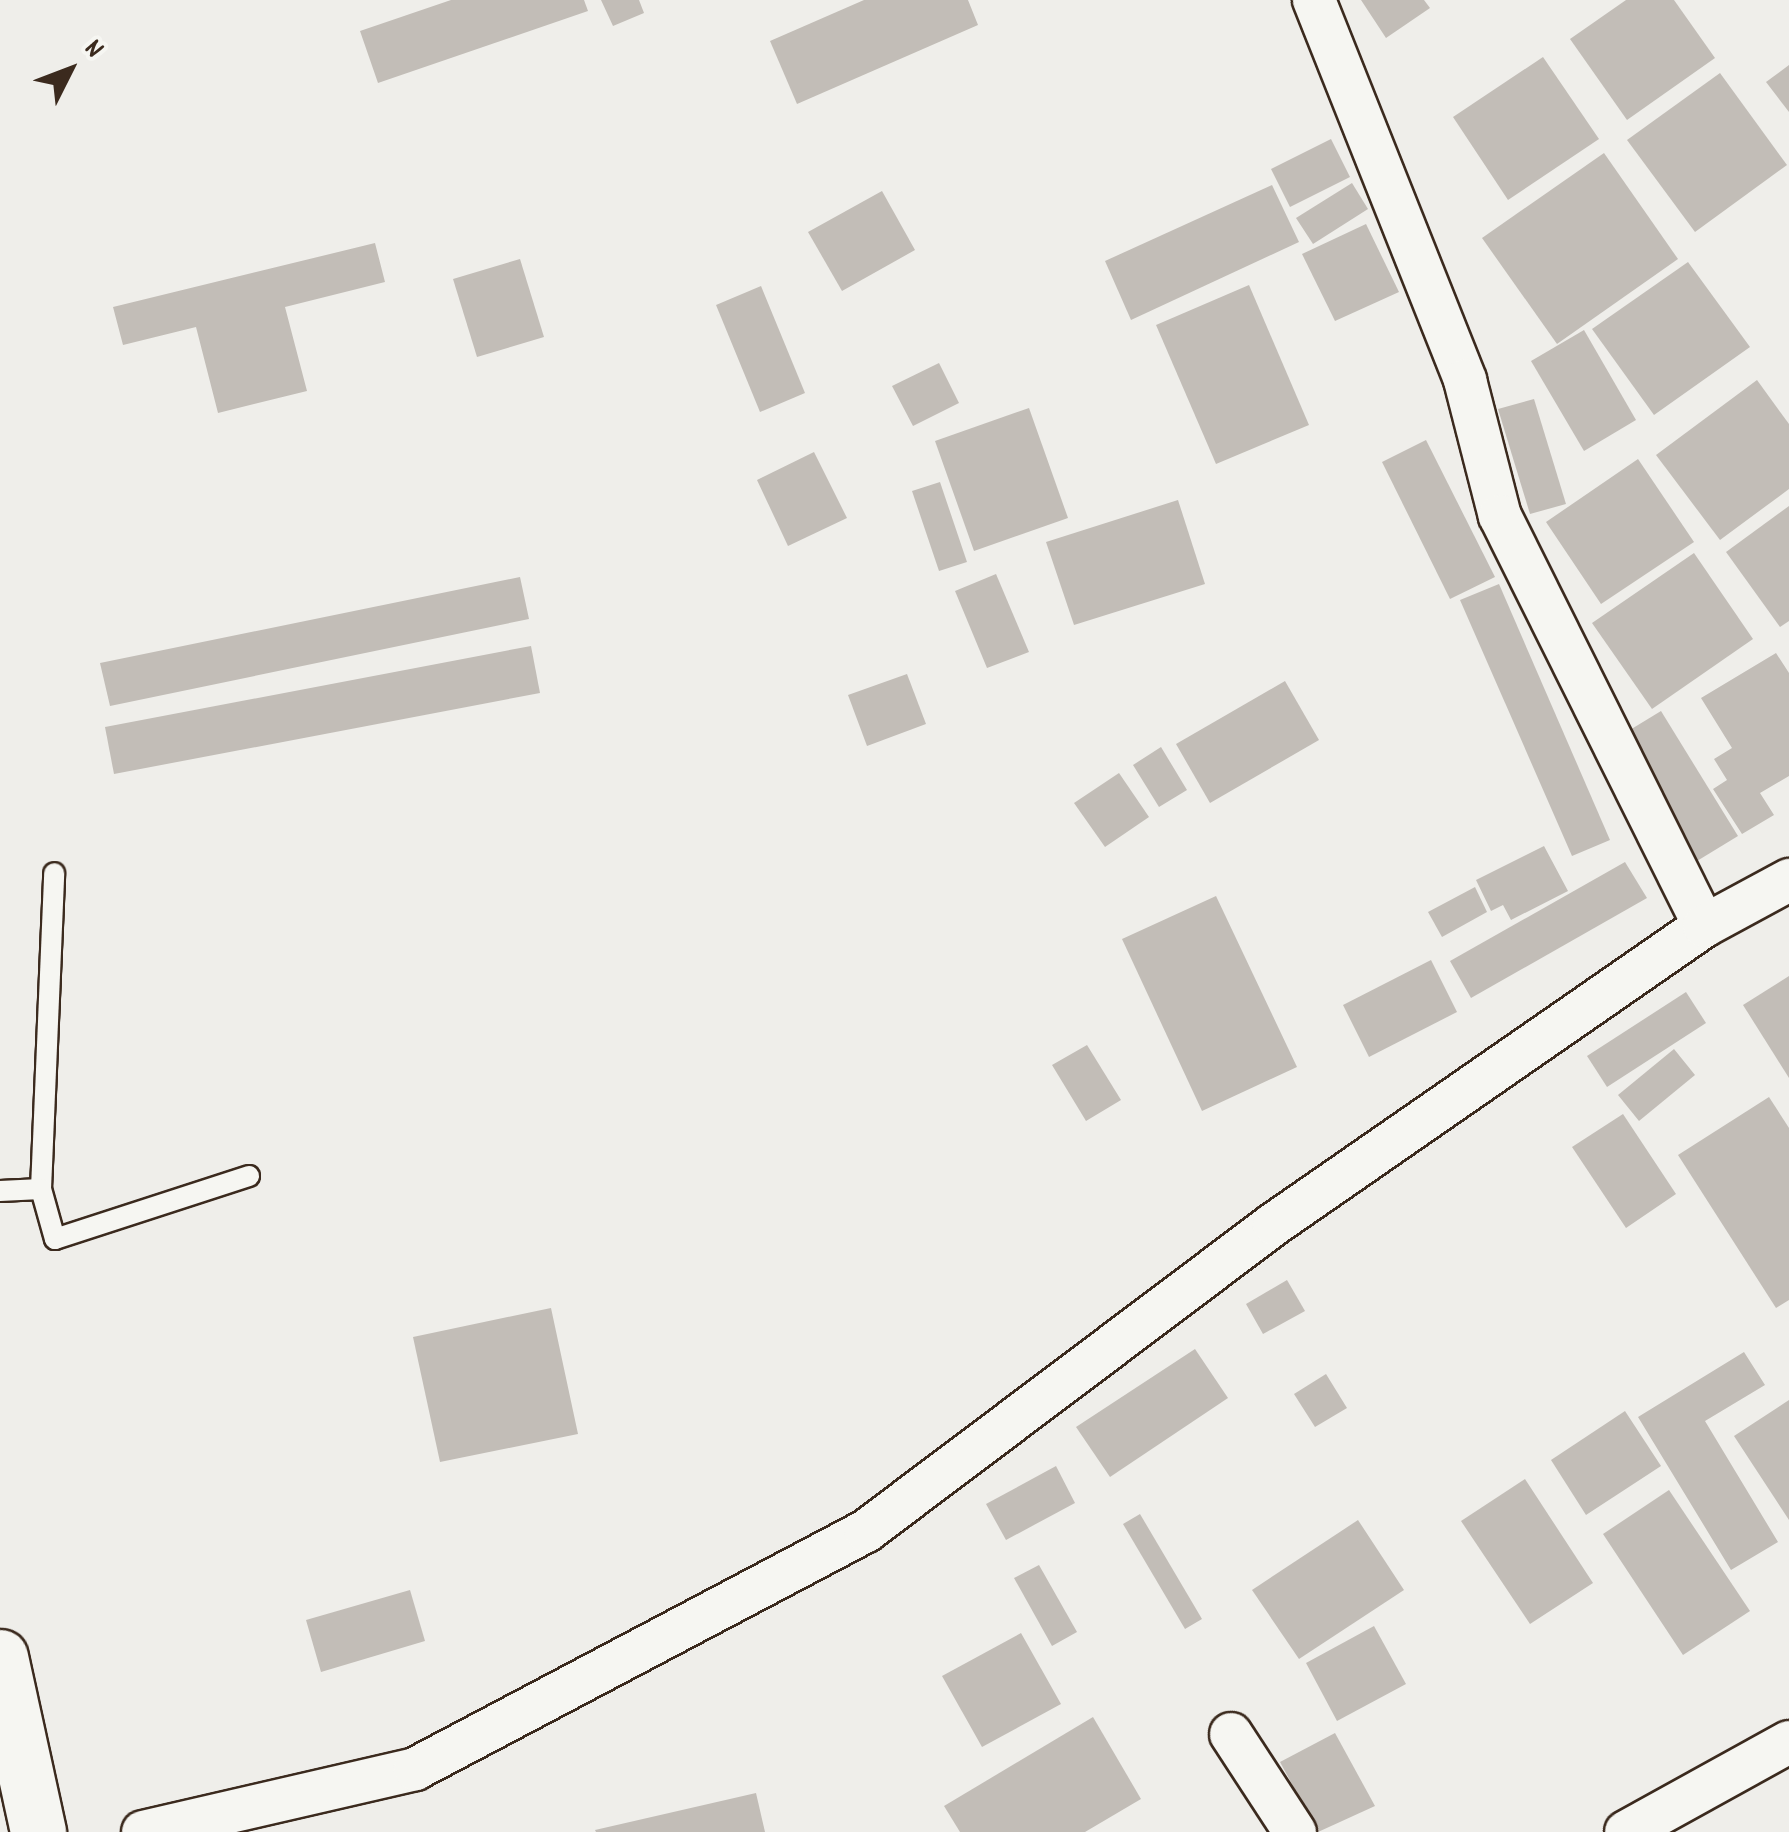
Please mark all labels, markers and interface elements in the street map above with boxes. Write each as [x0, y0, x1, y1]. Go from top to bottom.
north arrow [20, 20, 120, 120]
text: N [73, 31, 112, 68]

